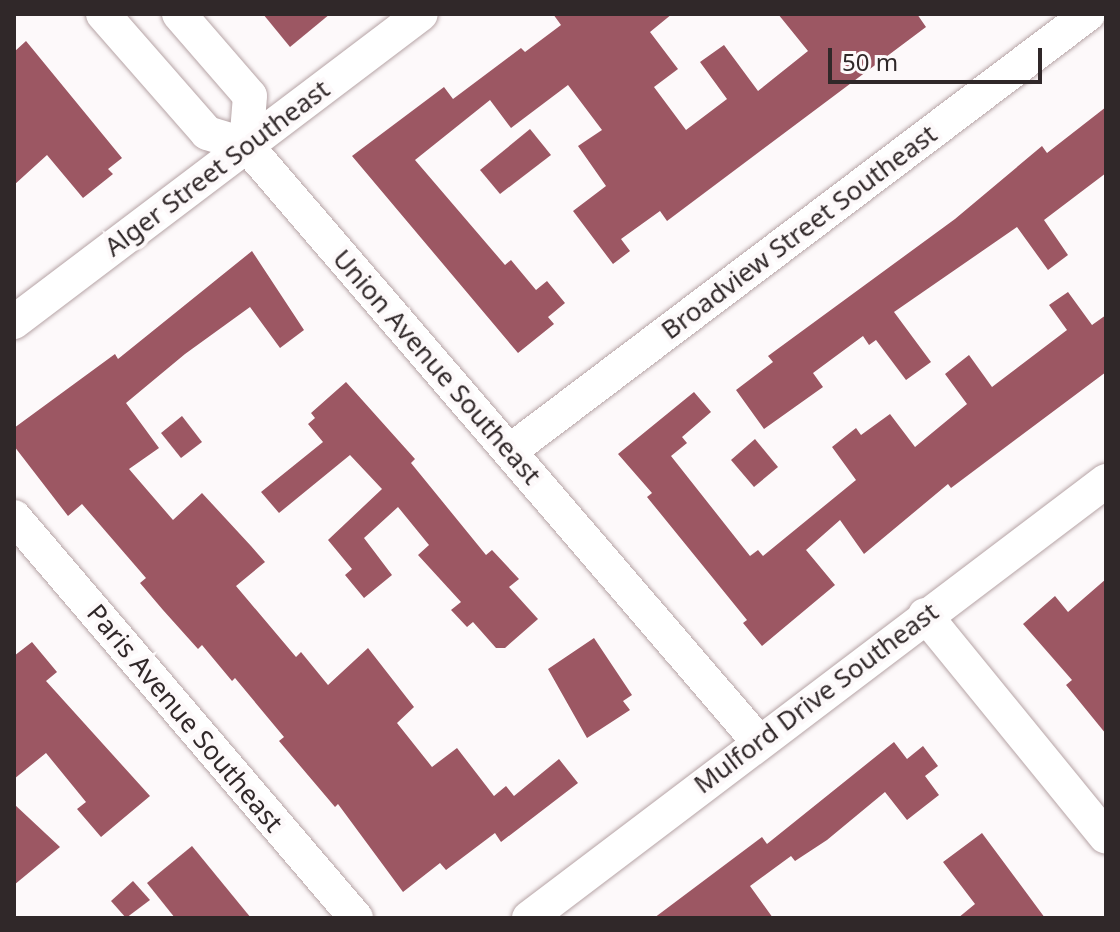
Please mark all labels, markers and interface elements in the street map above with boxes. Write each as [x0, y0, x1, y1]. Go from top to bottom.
scale bar [832, 32, 1046, 82]
text: 50 m [842, 45, 898, 78]
street label: Alger Street Southeast [98, 73, 336, 263]
street label: Broadview Street Southeast [655, 118, 943, 346]
street label: Union Avenue Southeast [326, 243, 548, 491]
street label: Mulford Drive Southeast [688, 596, 944, 800]
street label: Paris Avenue Southeast [81, 598, 289, 838]

